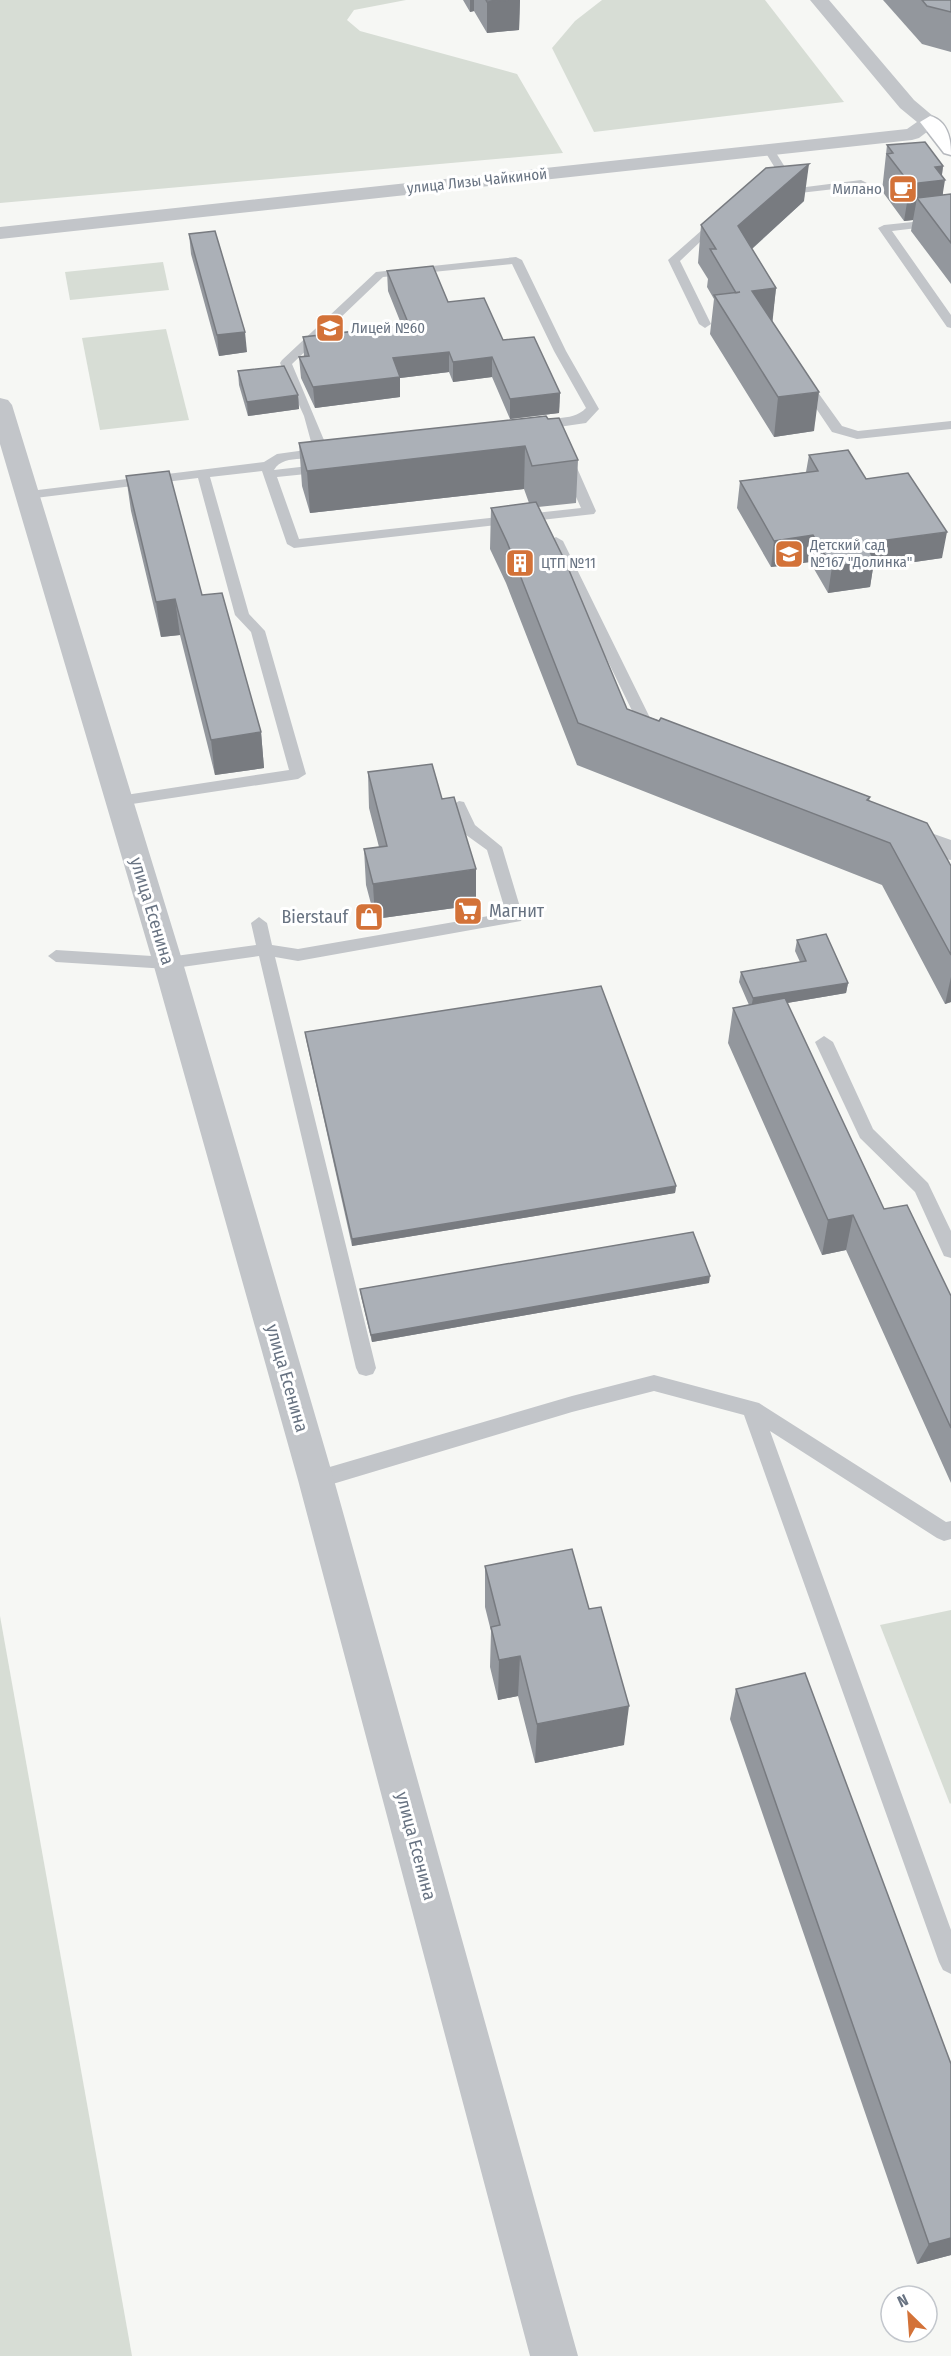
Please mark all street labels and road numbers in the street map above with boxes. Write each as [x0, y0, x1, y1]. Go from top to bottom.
street label: улица Лизы Чайкиной [406, 165, 548, 197]
street label: улица Есенина [125, 855, 179, 968]
street label: улица Есенина [261, 1321, 313, 1435]
street label: улица Есенина [391, 1789, 441, 1903]

